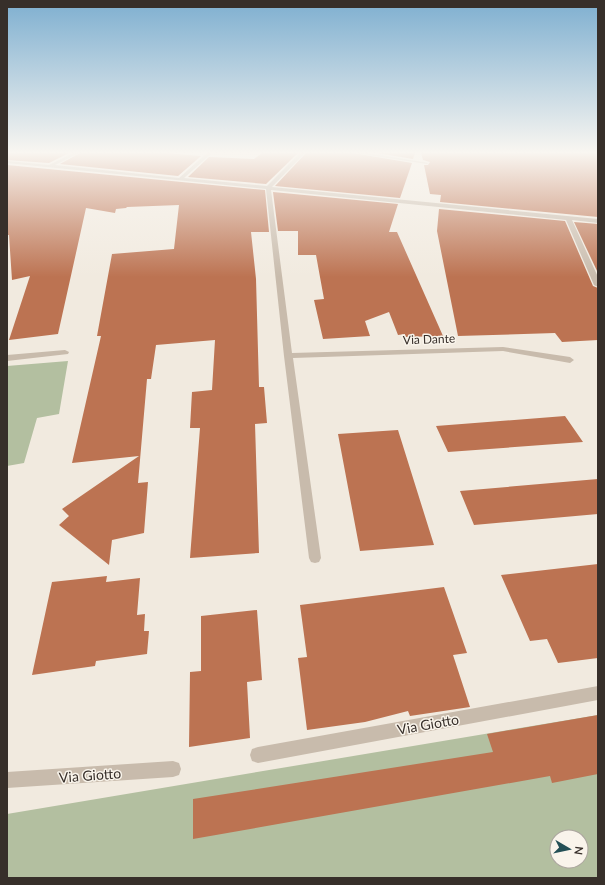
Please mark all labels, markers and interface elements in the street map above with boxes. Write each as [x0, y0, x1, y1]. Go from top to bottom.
street label: Via Dante [403, 331, 455, 347]
street label: Via Giotto [396, 710, 460, 738]
street label: Via Giotto [58, 764, 122, 786]
north arrow [549, 829, 589, 869]
text: N [572, 845, 586, 856]

